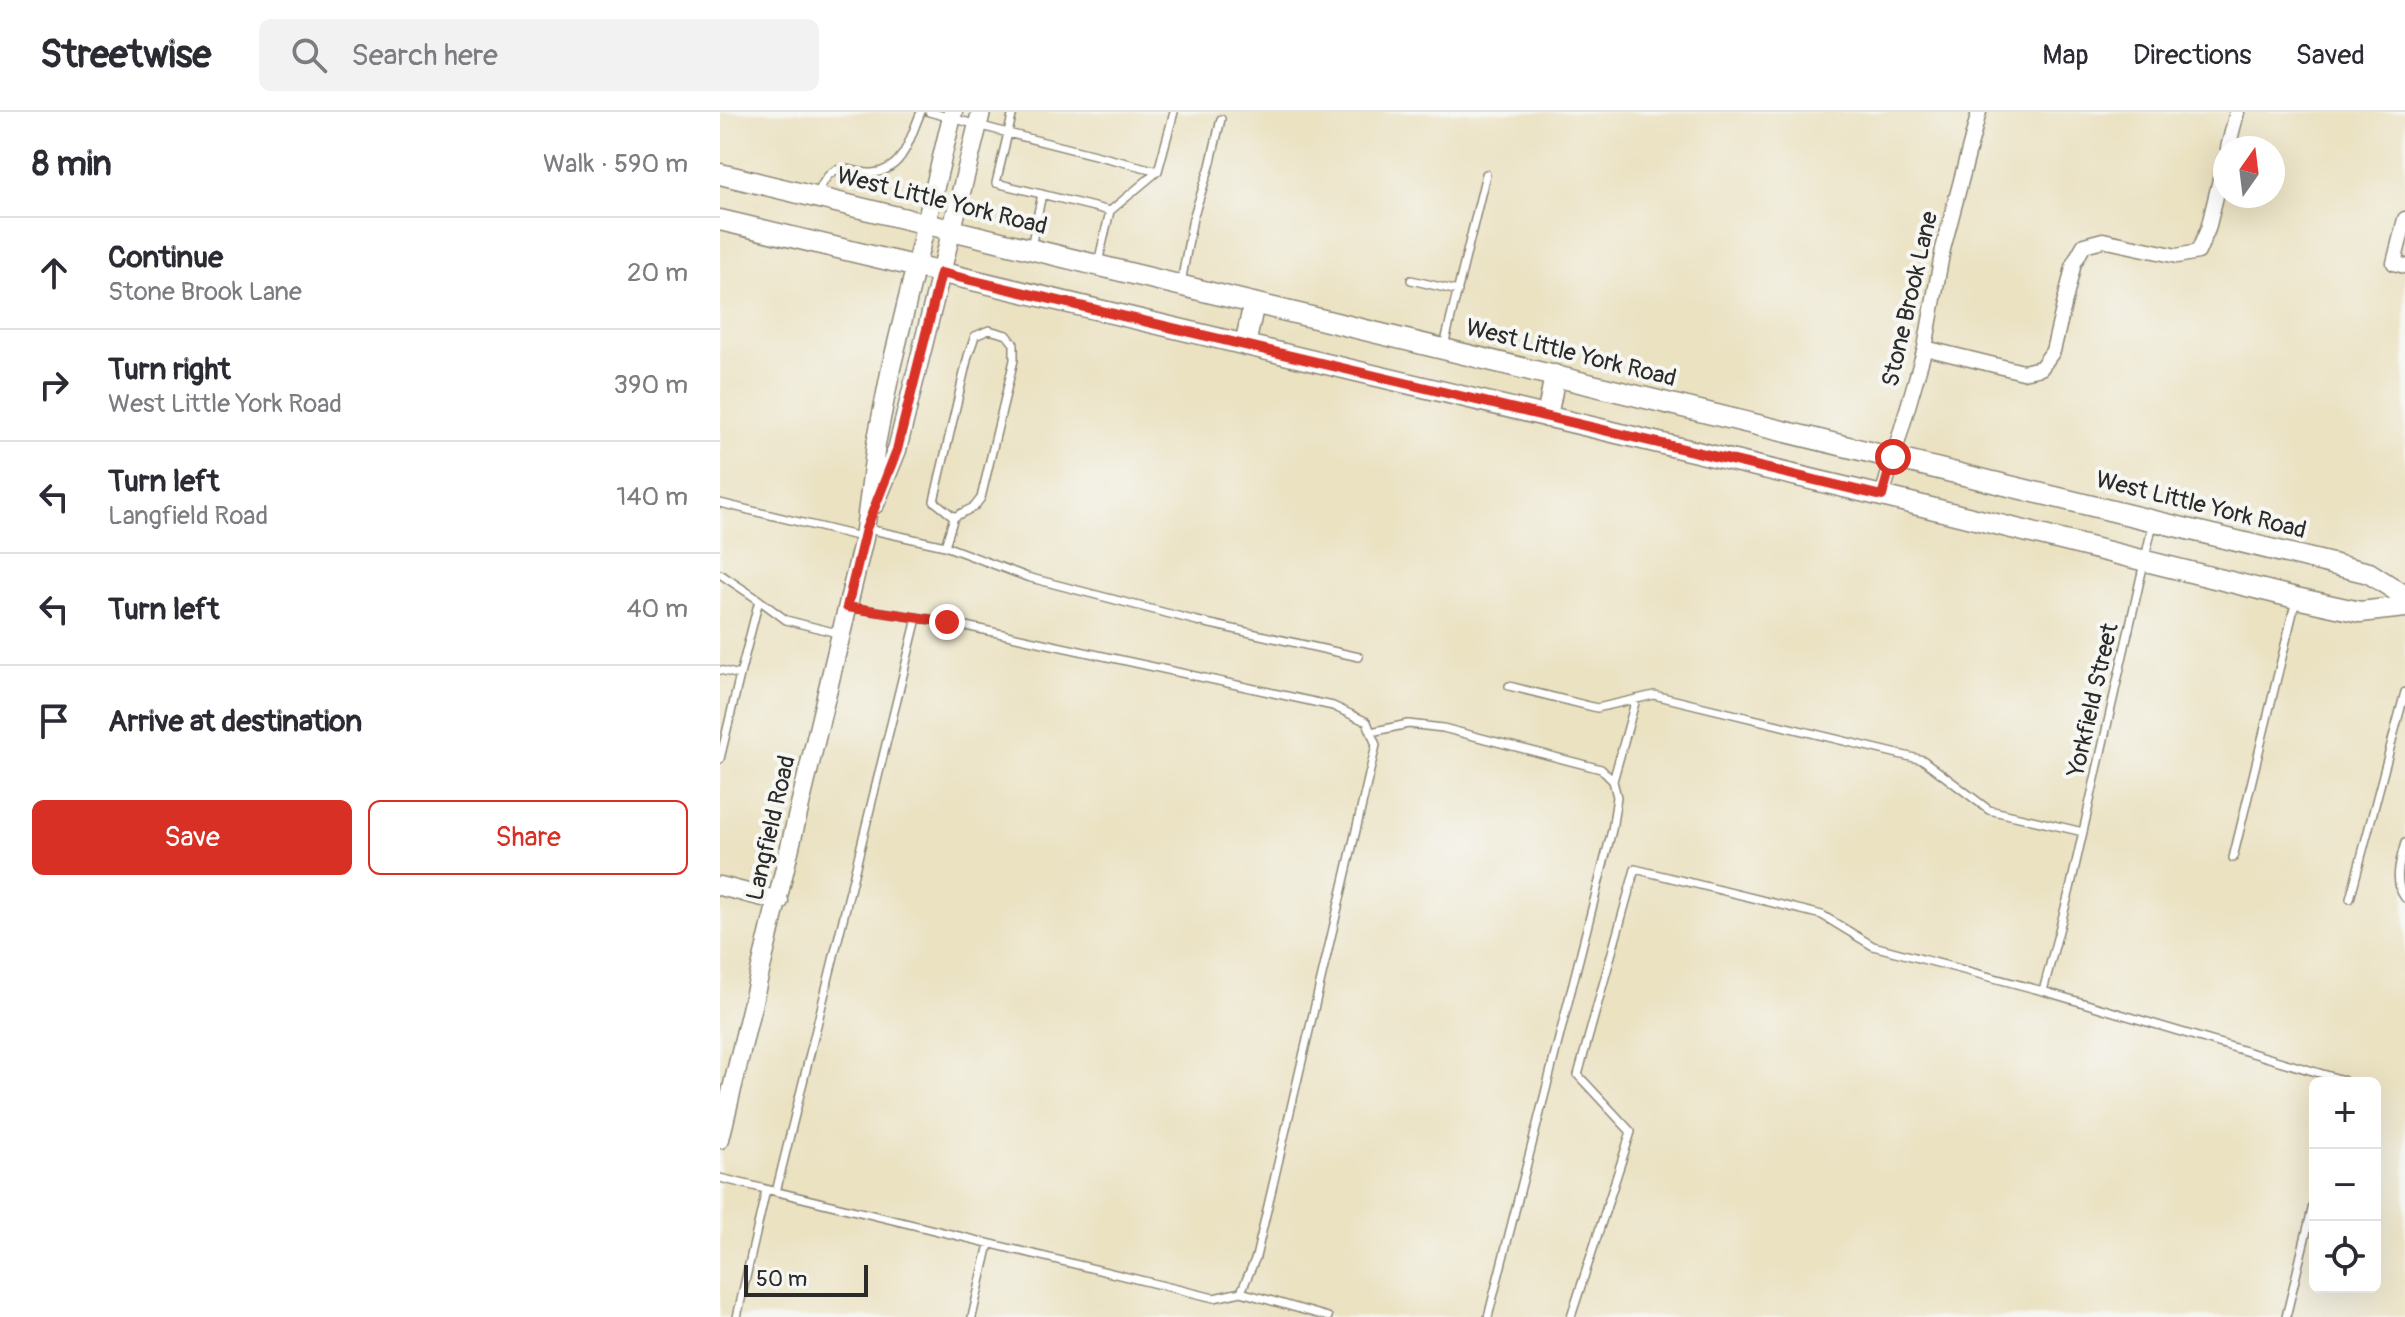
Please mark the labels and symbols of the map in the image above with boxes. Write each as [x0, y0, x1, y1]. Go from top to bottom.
north arrow [2213, 136, 2285, 208]
street label: West Little York Road [834, 161, 1050, 241]
street label: Stone Brook Lane [1876, 208, 1944, 389]
street label: West Little York Road [1463, 313, 1679, 393]
route start [1875, 439, 1911, 475]
street label: West Little York Road [2093, 465, 2309, 545]
route end [929, 604, 965, 640]
street label: Yorkfield Street [2061, 620, 2125, 781]
street label: Langfield Road [740, 753, 802, 903]
scale bar [744, 1261, 868, 1297]

